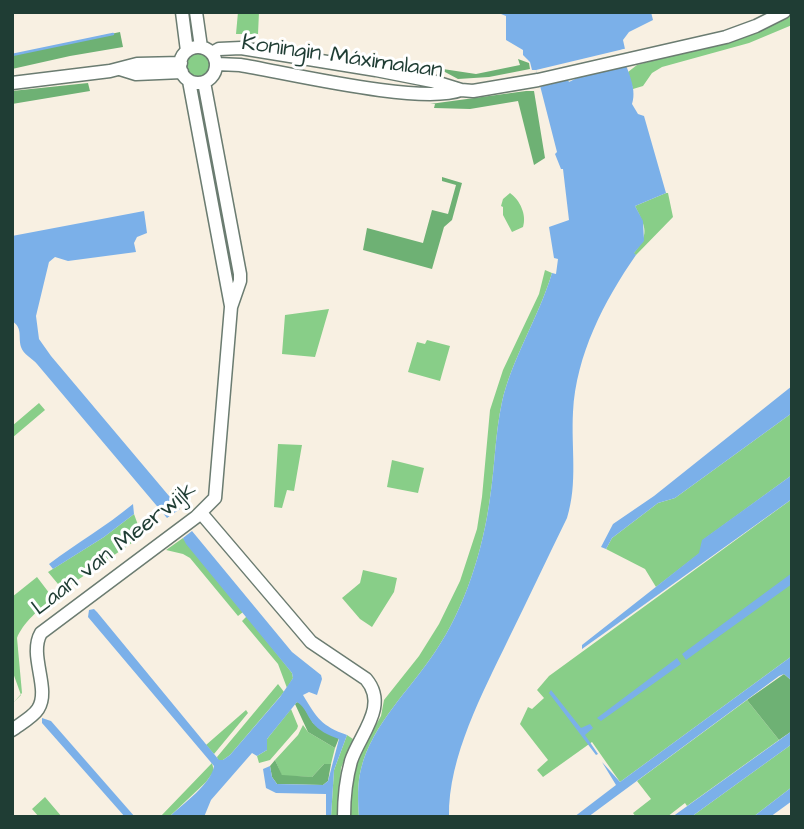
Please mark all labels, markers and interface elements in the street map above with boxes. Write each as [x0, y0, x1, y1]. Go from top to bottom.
street label: Koningin Máximalaan [240, 30, 444, 86]
street label: Laan van Meerwijk [27, 477, 203, 623]

